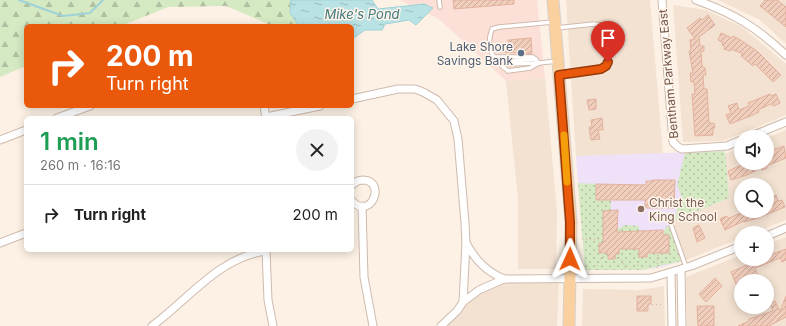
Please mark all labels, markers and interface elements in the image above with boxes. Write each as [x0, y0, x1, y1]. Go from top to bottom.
water label: Mike's Pond [324, 6, 400, 22]
street label: Bentham Parkway East [655, 9, 681, 139]
pin [591, 21, 625, 62]
icon: arrive [597, 27, 619, 49]
text: 200 m [106, 39, 194, 73]
place label: Lake Shore Savings Bank [437, 39, 513, 68]
icon: right [40, 40, 92, 92]
marker: Lake Shore Savings Bank [516, 48, 526, 58]
text: Turn right [106, 73, 189, 94]
text: 1 min [40, 127, 99, 156]
button: close [296, 129, 338, 171]
map controls [734, 130, 774, 314]
button: sound [734, 130, 774, 170]
text: 260 m · 16:16 [40, 157, 121, 173]
button: search [734, 178, 774, 218]
place label: Christ the King School [649, 195, 717, 224]
icon: right [40, 204, 62, 226]
marker: Christ the King School [636, 204, 646, 214]
text: Turn right [74, 205, 146, 224]
text: 200 m [293, 205, 338, 224]
button: + [734, 226, 774, 266]
position arrow [549, 238, 591, 280]
button: − [734, 274, 774, 314]

